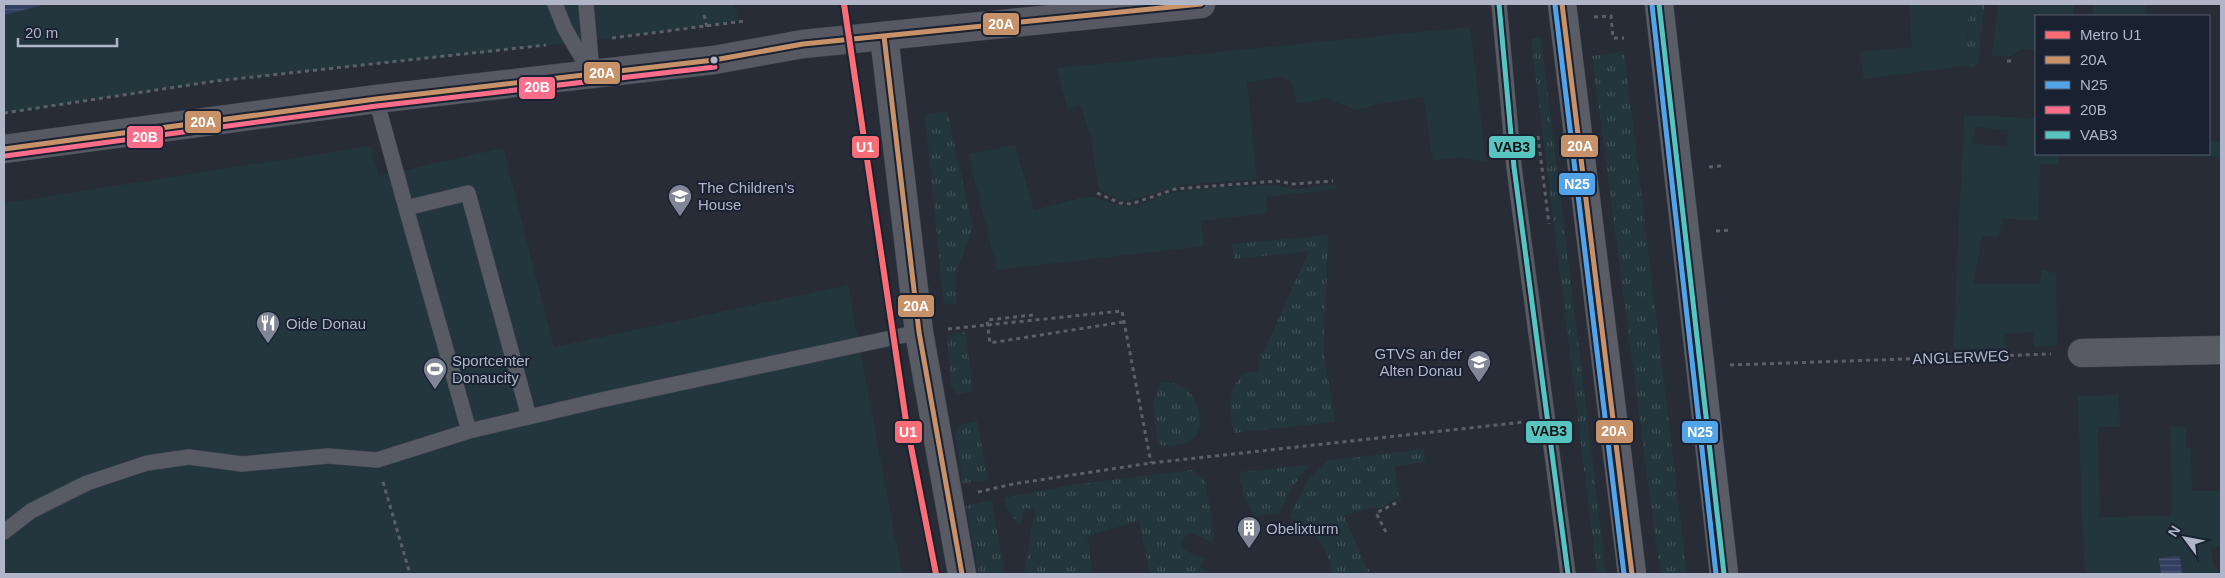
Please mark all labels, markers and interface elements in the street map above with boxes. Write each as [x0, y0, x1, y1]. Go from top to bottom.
line badge: 20A [982, 12, 1020, 36]
scale bar [18, 15, 116, 47]
legend [2035, 15, 2210, 155]
text: 20A [988, 16, 1014, 32]
text: 20 m [25, 24, 58, 41]
text: Metro U1 [2080, 26, 2142, 43]
text: 20A [2080, 51, 2107, 68]
unlabelled marker [709, 55, 719, 65]
line badge: 20A [583, 61, 621, 85]
text: 20A [589, 65, 615, 81]
line badge: 20B [518, 76, 556, 100]
text: N25 [2080, 76, 2108, 93]
text: 20B [524, 79, 550, 95]
text: 20B [2080, 101, 2107, 118]
line badge: 20A [184, 110, 222, 134]
text: 20A [190, 114, 216, 130]
line badge: 20B [126, 125, 164, 149]
text: VAB3 [2080, 126, 2117, 143]
text: 20B [132, 129, 158, 145]
line badge: 20A [1560, 134, 1599, 158]
line badge: U1 [851, 135, 880, 159]
line badge: VAB3 [1488, 135, 1536, 159]
text: 20A [1567, 138, 1593, 154]
text: U1 [856, 139, 874, 155]
text: VAB3 [1494, 139, 1530, 155]
line badge: N25 [1558, 172, 1596, 196]
text: N25 [1564, 176, 1590, 192]
place label: The Children’s House [698, 179, 794, 213]
school or university icon: The Children’s House [667, 183, 693, 217]
line badge: 20A [897, 294, 935, 318]
text: 20A [903, 298, 929, 314]
restaurant icon: Oide Donau [255, 310, 281, 344]
place label: Oide Donau [286, 315, 366, 332]
place label: GTVS an der Alten Donau [1374, 345, 1462, 379]
street label: ANGLERWEG [1912, 347, 2010, 367]
school or university icon: GTVS an der Alten Donau [1466, 349, 1492, 383]
place label: Sportcenter Donaucity [452, 352, 530, 386]
sports icon: Sportcenter Donaucity [422, 356, 448, 390]
line badge: 20A [1595, 419, 1634, 444]
line badge: U1 [894, 420, 923, 444]
line badge: VAB3 [1525, 420, 1573, 444]
line badge: N25 [1681, 420, 1719, 444]
text: VAB3 [1531, 423, 1567, 439]
text: 20A [1601, 423, 1627, 439]
text: U1 [899, 424, 917, 440]
text: N25 [1687, 424, 1713, 440]
north arrow [2160, 513, 2210, 563]
building icon: Obelixturm [1236, 515, 1262, 549]
place label: Obelixturm [1266, 520, 1339, 537]
text: N [2165, 523, 2183, 540]

